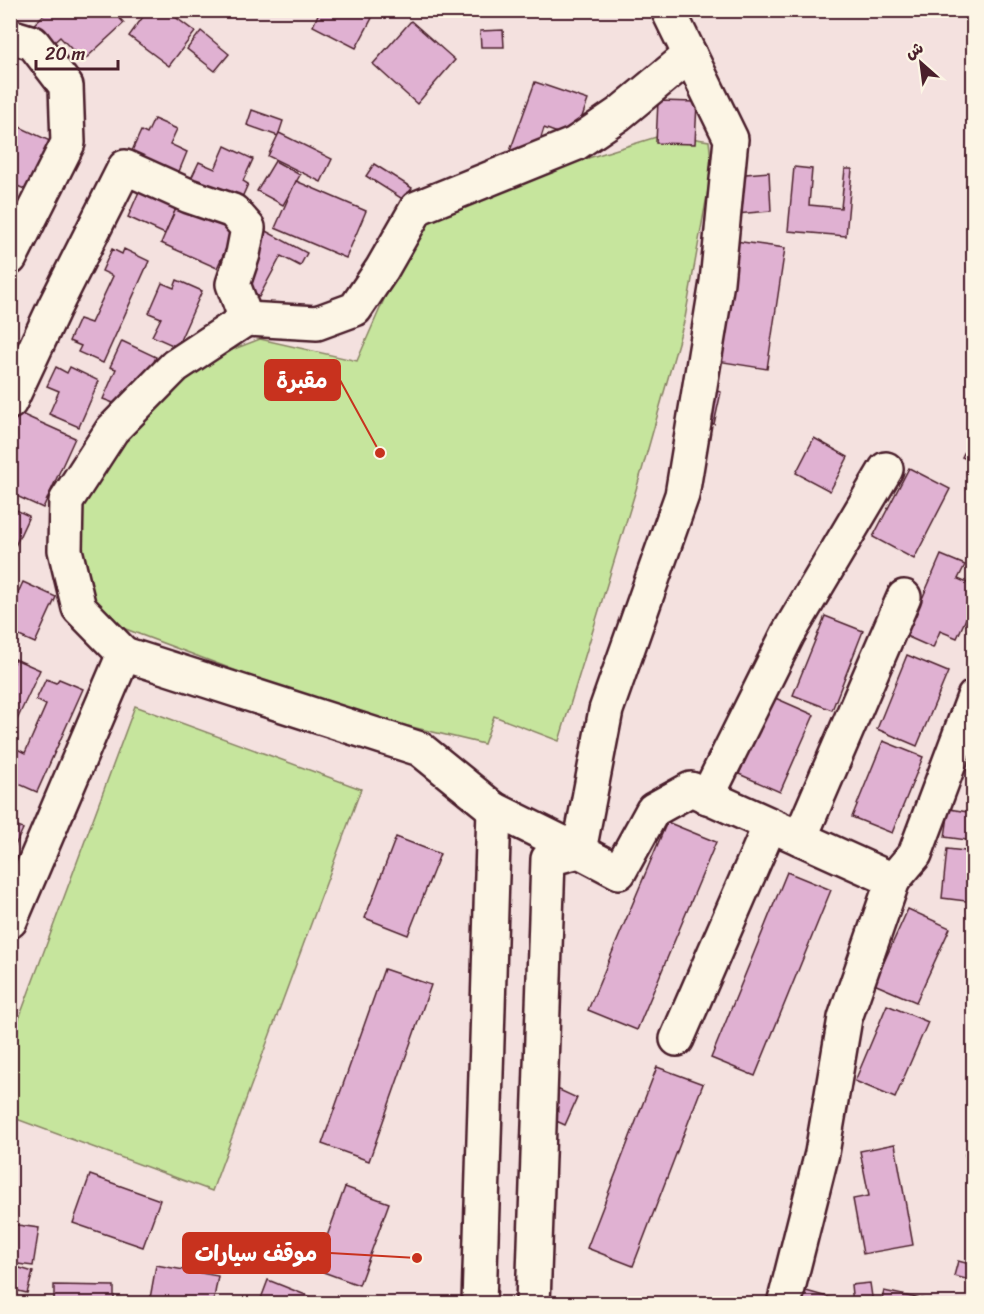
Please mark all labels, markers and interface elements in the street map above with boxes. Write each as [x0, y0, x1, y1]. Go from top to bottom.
scale bar [36, 33, 118, 71]
north arrow [891, 33, 951, 93]
text: ش [900, 33, 929, 67]
text: 20 m [45, 38, 85, 70]
callout: مقبرة [265, 360, 340, 400]
text: مقبرة [276, 361, 328, 400]
callout: موقف سيارات [183, 1233, 330, 1273]
text: موقف سيارات [195, 1234, 317, 1273]

